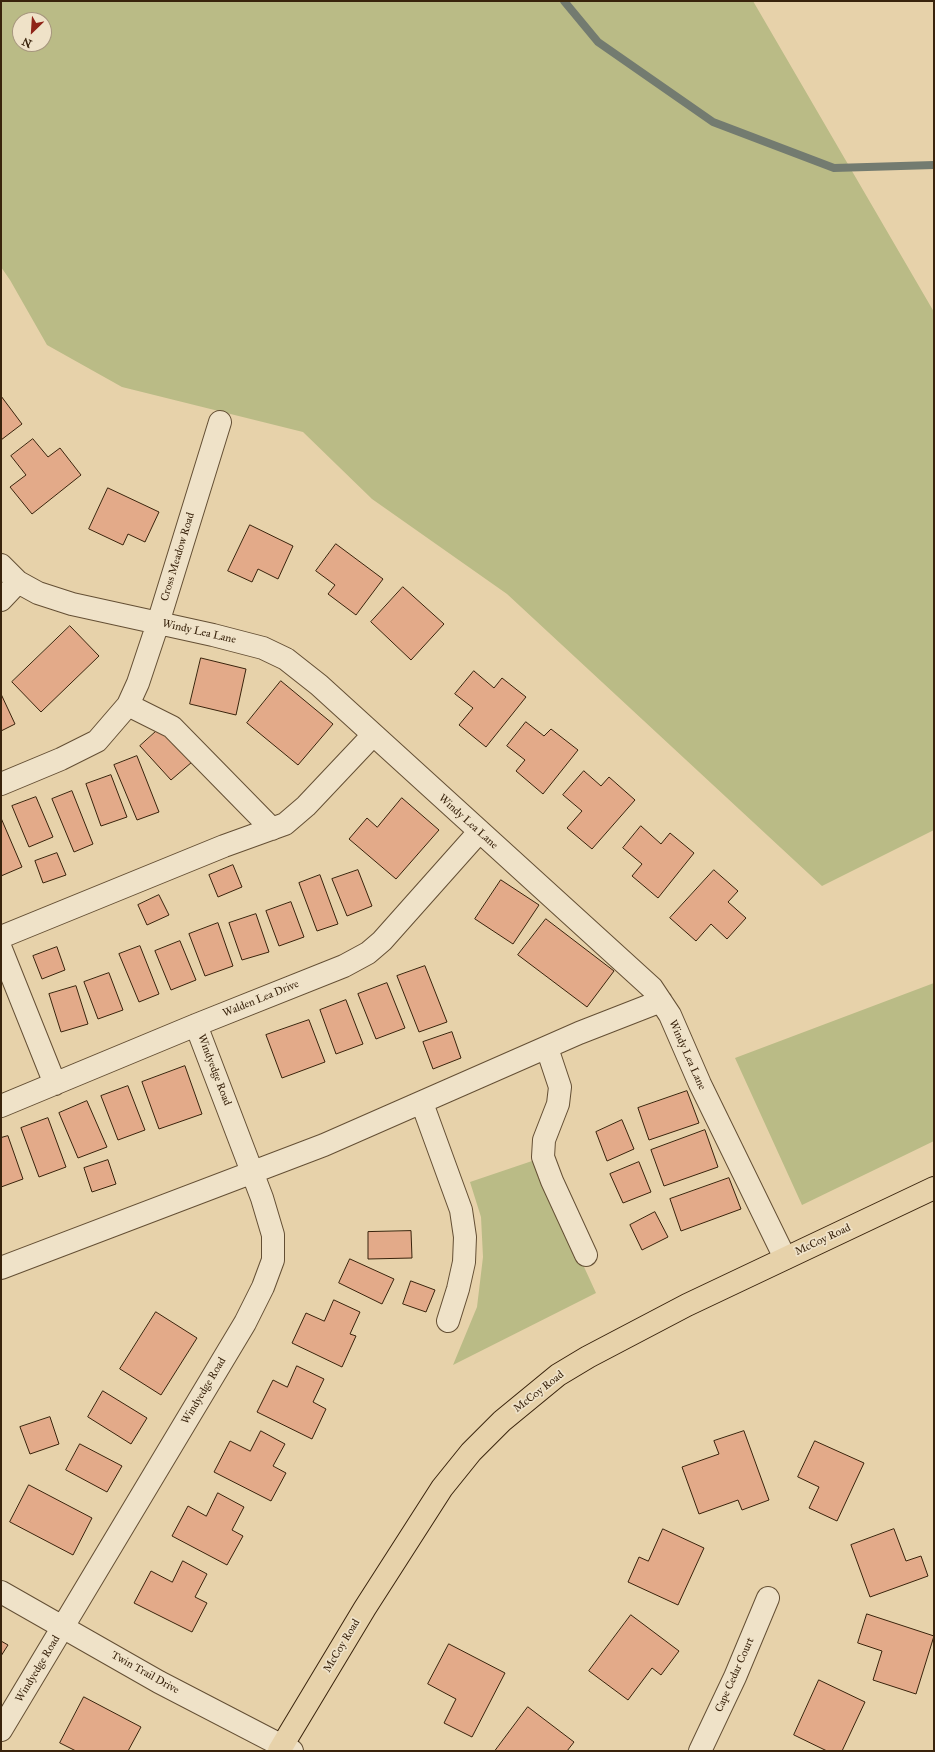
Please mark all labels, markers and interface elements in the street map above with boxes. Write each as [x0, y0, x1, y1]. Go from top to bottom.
north arrow [12, 12, 52, 52]
text: N [20, 35, 34, 50]
street label: Cross Meadow Road [158, 511, 198, 603]
street label: Windy Lea Lane [161, 617, 237, 647]
street label: Windy Lea Lane [436, 792, 500, 852]
street label: Walden Lea Drive [221, 978, 301, 1020]
street label: Windy Lea Lane [666, 1018, 708, 1092]
street label: Windyedge Road [194, 1032, 234, 1108]
street label: McCoy Road [793, 1221, 853, 1259]
street label: Windyedge Road [179, 1355, 229, 1427]
street label: McCoy Road [511, 1368, 567, 1416]
street label: McCoy Road [321, 1617, 363, 1675]
street label: Windyedge Road [13, 1633, 63, 1705]
street label: Cape Cedar Court [713, 1636, 757, 1714]
street label: Twin Trail Drive [109, 1649, 181, 1697]

